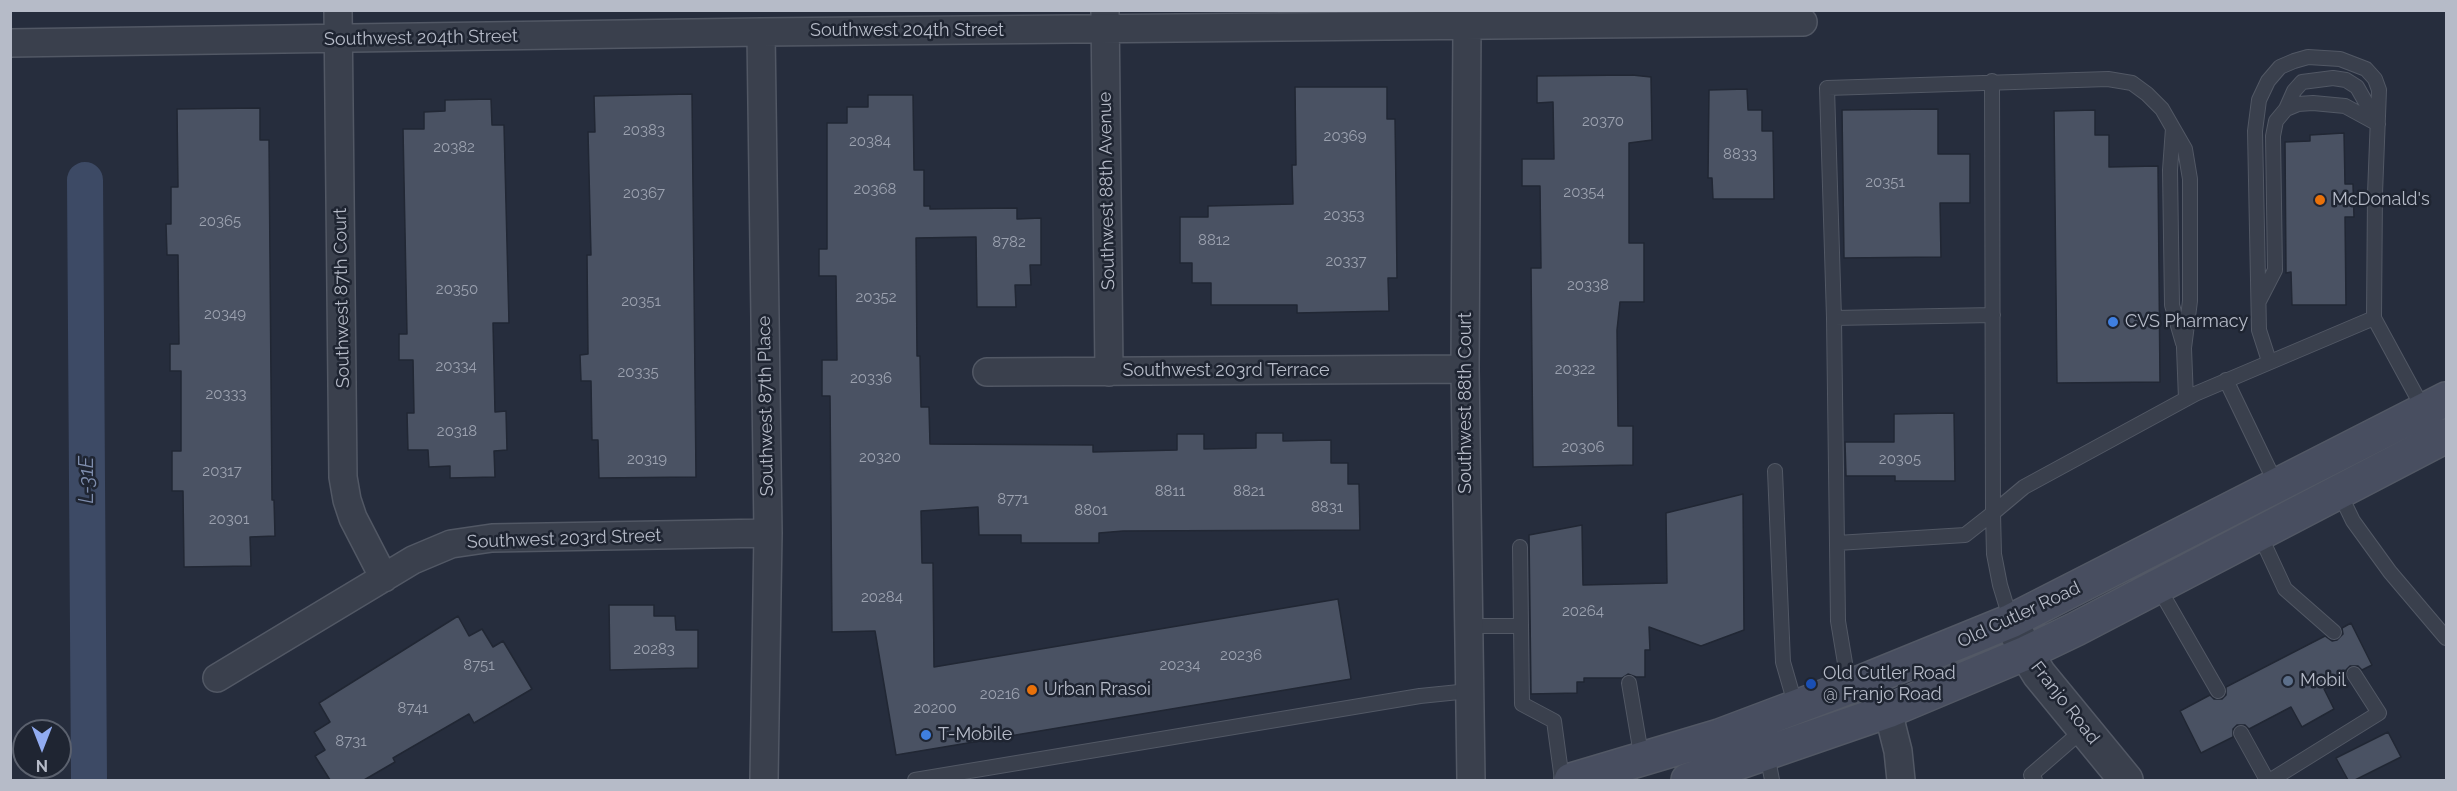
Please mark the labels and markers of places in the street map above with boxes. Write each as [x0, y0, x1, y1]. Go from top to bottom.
place label: McDonald's [2332, 189, 2430, 211]
marker: McDonald's [2313, 193, 2327, 207]
place label: CVS Pharmacy [2125, 311, 2248, 333]
marker: CVS Pharmacy [2106, 315, 2120, 329]
place label: Old Cutler Road @ Franjo Road [1823, 663, 1956, 706]
place label: Mobil [2300, 670, 2346, 692]
marker: Mobil [2281, 674, 2295, 688]
marker: Old Cutler Road @ Franjo Road [1804, 677, 1818, 691]
place label: Urban Rrasoi [1044, 679, 1151, 701]
marker: Urban Rrasoi [1025, 683, 1039, 697]
place label: T-Mobile [938, 724, 1012, 746]
marker: T-Mobile [919, 728, 933, 742]

